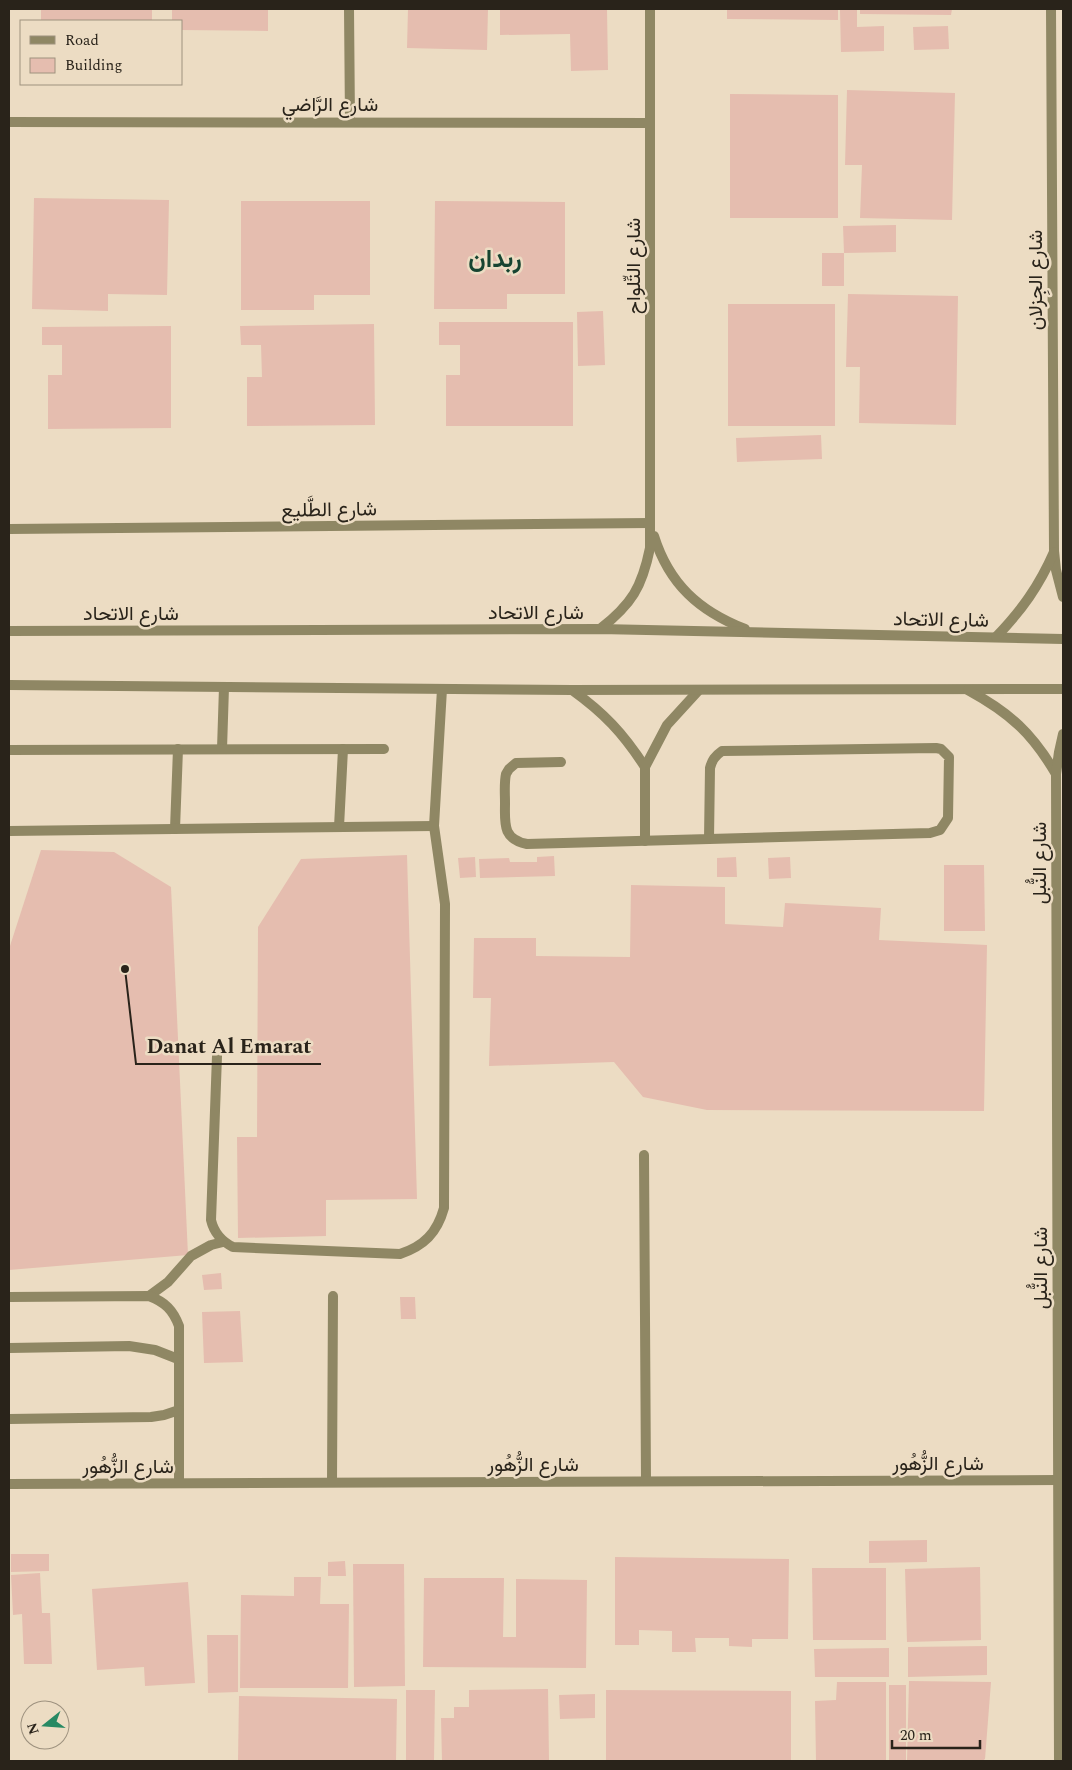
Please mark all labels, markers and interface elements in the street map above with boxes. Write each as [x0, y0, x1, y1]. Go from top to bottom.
legend [20, 20, 182, 85]
text: Road [65, 29, 99, 52]
text: Building [65, 54, 122, 77]
street label: شارع الرَّاضي [282, 90, 378, 121]
street label: شارع التِّلواح [619, 218, 649, 314]
street label: شارع الجِزلان [1021, 230, 1051, 330]
district label: ربدان [468, 241, 522, 279]
street label: شارع الطَّليع [281, 494, 377, 526]
street label: شارع الاتحاد [488, 598, 584, 628]
street label: شارع الاتحاد [83, 599, 179, 629]
street label: شارع الاتحاد [893, 604, 989, 636]
street label: شارع النُّبل [1025, 822, 1055, 904]
callout: Danat Al Emarat [136, 1028, 321, 1064]
text: Danat Al Emarat [147, 1031, 311, 1063]
street label: شارع النُّبل [1026, 1227, 1056, 1309]
street label: شارع الزُّهُور [891, 1449, 984, 1479]
street label: شارع الزُّهُور [486, 1450, 579, 1480]
street label: شارع الزُّهُور [81, 1452, 174, 1482]
north arrow [20, 1700, 70, 1750]
scale bar [892, 1718, 980, 1750]
text: N [21, 1720, 45, 1737]
text: 20 m [900, 1724, 932, 1747]

